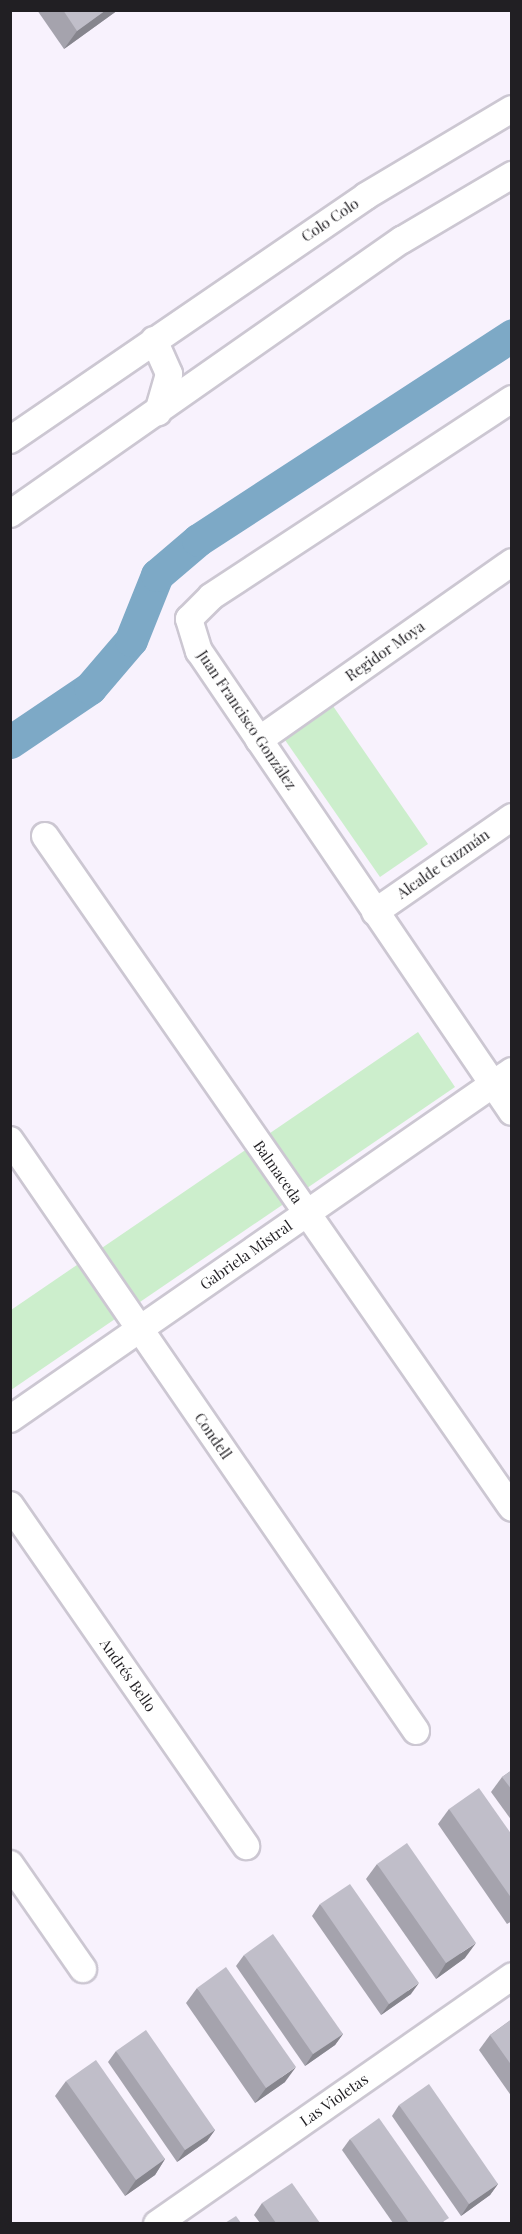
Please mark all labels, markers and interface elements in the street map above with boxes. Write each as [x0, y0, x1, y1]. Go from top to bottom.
street label: Colo Colo [298, 194, 362, 246]
street label: Regidor Moya [342, 617, 428, 685]
street label: Juan Francisco González [194, 647, 300, 793]
street label: Alcalde Guzmán [393, 825, 493, 903]
street label: Balmaceda [250, 1137, 306, 1207]
street label: Gabriela Mistral [196, 1217, 296, 1293]
street label: Condell [191, 1409, 235, 1463]
street label: Andrés Bello [96, 1635, 160, 1715]
street label: Las Violetas [296, 2070, 372, 2130]

